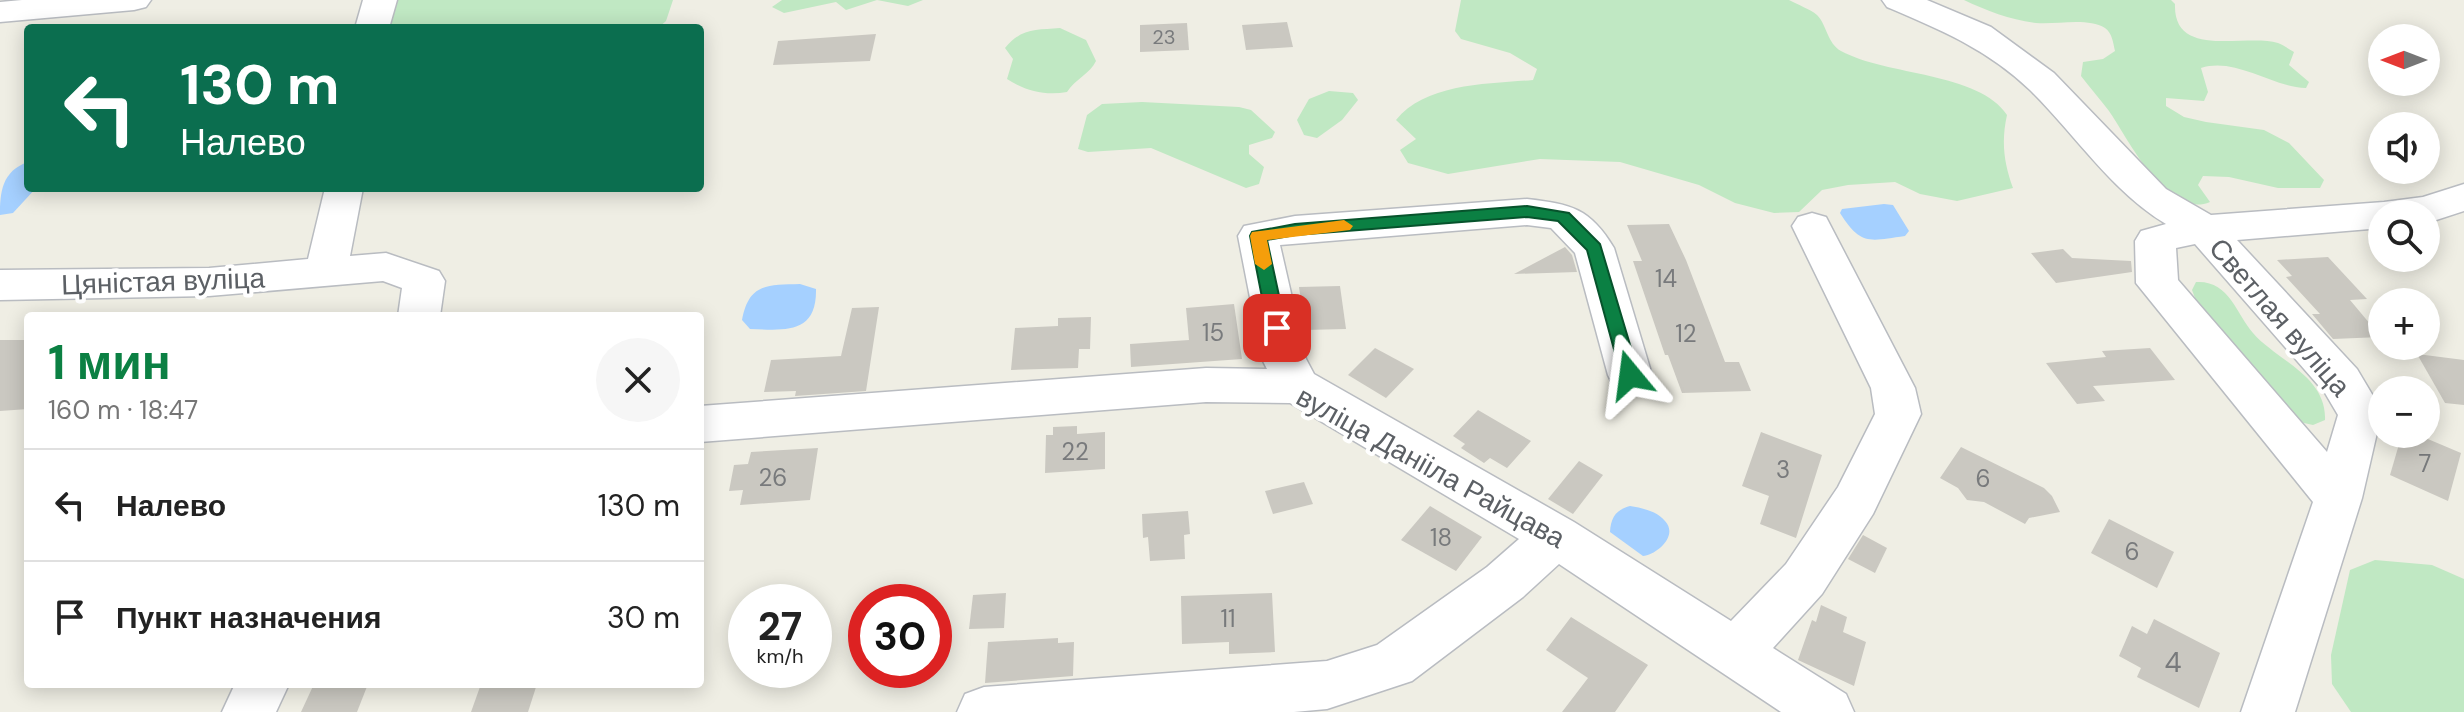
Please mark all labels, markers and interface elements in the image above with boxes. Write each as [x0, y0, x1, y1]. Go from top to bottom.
house number: 23 [1152, 24, 1176, 50]
north arrow [2368, 24, 2440, 96]
map controls [2368, 24, 2440, 448]
text: 130 m [180, 48, 339, 121]
icon: left [48, 56, 152, 160]
button: sound [2368, 112, 2440, 184]
text: Налево [180, 119, 306, 166]
button: search [2368, 200, 2440, 272]
street label: Светлая вуліца [2201, 230, 2359, 404]
street label: Цяністая вуліца [60, 259, 266, 304]
house number: 14 [1655, 263, 1677, 294]
button: + [2368, 288, 2440, 360]
pin [1243, 294, 1311, 362]
icon: arrive [1255, 306, 1299, 350]
house number: 15 [1202, 317, 1224, 348]
house number: 12 [1675, 318, 1697, 349]
text: 1 мин [48, 331, 171, 394]
position arrow [1588, 333, 1672, 417]
button: close [596, 338, 680, 422]
button: − [2368, 376, 2440, 448]
street label: вуліца Данііла Райцава [1290, 378, 1572, 557]
text: 160 m · 18:47 [48, 393, 198, 427]
house number: 22 [1061, 436, 1089, 467]
house number: 7 [2419, 448, 2431, 479]
house number: 3 [1776, 454, 1790, 485]
house number: 26 [759, 462, 787, 493]
house number: 6 [1975, 463, 1991, 494]
icon: left [48, 483, 92, 527]
text: Налево [116, 486, 226, 525]
text: 130 m [598, 486, 680, 525]
house number: 18 [1430, 522, 1452, 553]
house number: 6 [2124, 536, 2140, 567]
speed limit sign: 30 [848, 584, 952, 688]
icon: arrive [48, 595, 92, 639]
text: Пункт назначения [116, 598, 381, 637]
text: 30 m [607, 598, 680, 637]
text: 27 [758, 600, 802, 652]
house number: 11 [1221, 603, 1235, 634]
text: km/h [756, 643, 804, 669]
house number: 4 [2165, 644, 2182, 681]

